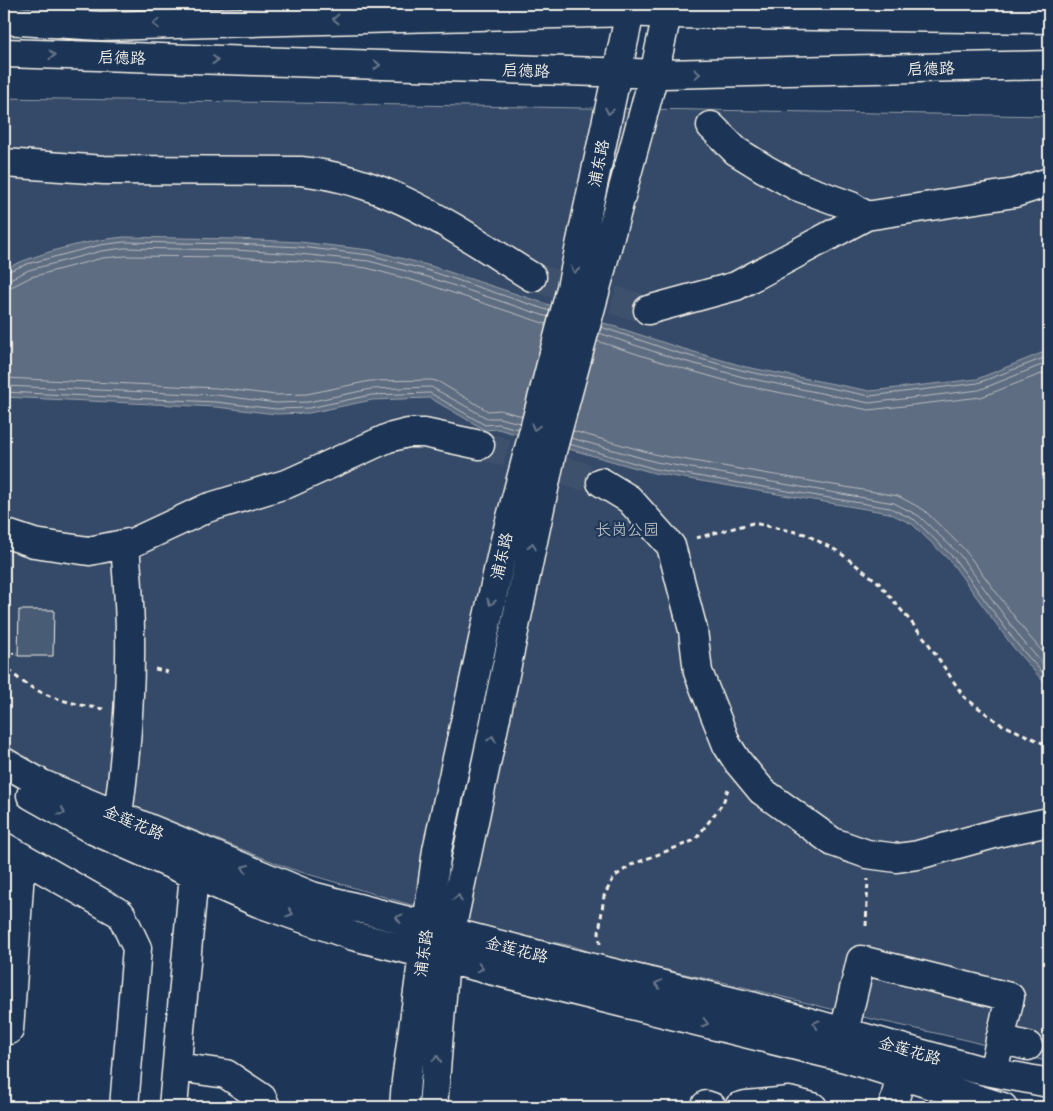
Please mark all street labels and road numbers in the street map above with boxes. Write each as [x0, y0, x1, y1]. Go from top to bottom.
street label: 启德路 [97, 42, 146, 73]
street label: 启德路 [907, 54, 955, 83]
street label: 启德路 [501, 55, 550, 86]
street label: 浦东路 [579, 137, 618, 190]
street label: 浦东路 [482, 529, 521, 583]
street label: 金莲花路 [99, 797, 169, 848]
street label: 浦东路 [406, 927, 441, 979]
street label: 金莲花路 [482, 928, 551, 971]
street label: 金莲花路 [875, 1028, 945, 1073]

